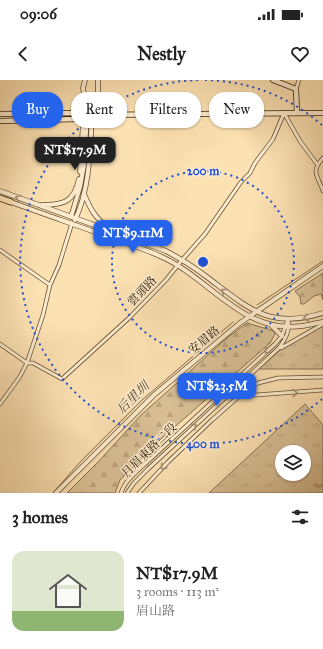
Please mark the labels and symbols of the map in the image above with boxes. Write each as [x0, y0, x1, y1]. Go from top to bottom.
pin: NT$17.9M [34, 137, 116, 171]
text: 200 m [187, 164, 220, 178]
one-way arrow [15, 194, 22, 202]
pin: NT$9.11M [92, 220, 174, 254]
centre of rings [196, 255, 210, 269]
street label: 雲頭路 [124, 273, 160, 309]
one-way arrow [222, 288, 229, 295]
one-way arrow [303, 313, 309, 321]
street label: 安眉路 [186, 323, 222, 357]
one-way arrow [264, 346, 272, 354]
pin: NT$23.5M [176, 373, 258, 407]
water label: 后里圳 [113, 377, 154, 417]
one-way arrow [292, 388, 298, 397]
street label: 月眉東路二段 [118, 420, 180, 480]
one-way arrow [189, 423, 197, 431]
text: 400 m [186, 437, 221, 452]
one-way arrow [160, 462, 168, 470]

